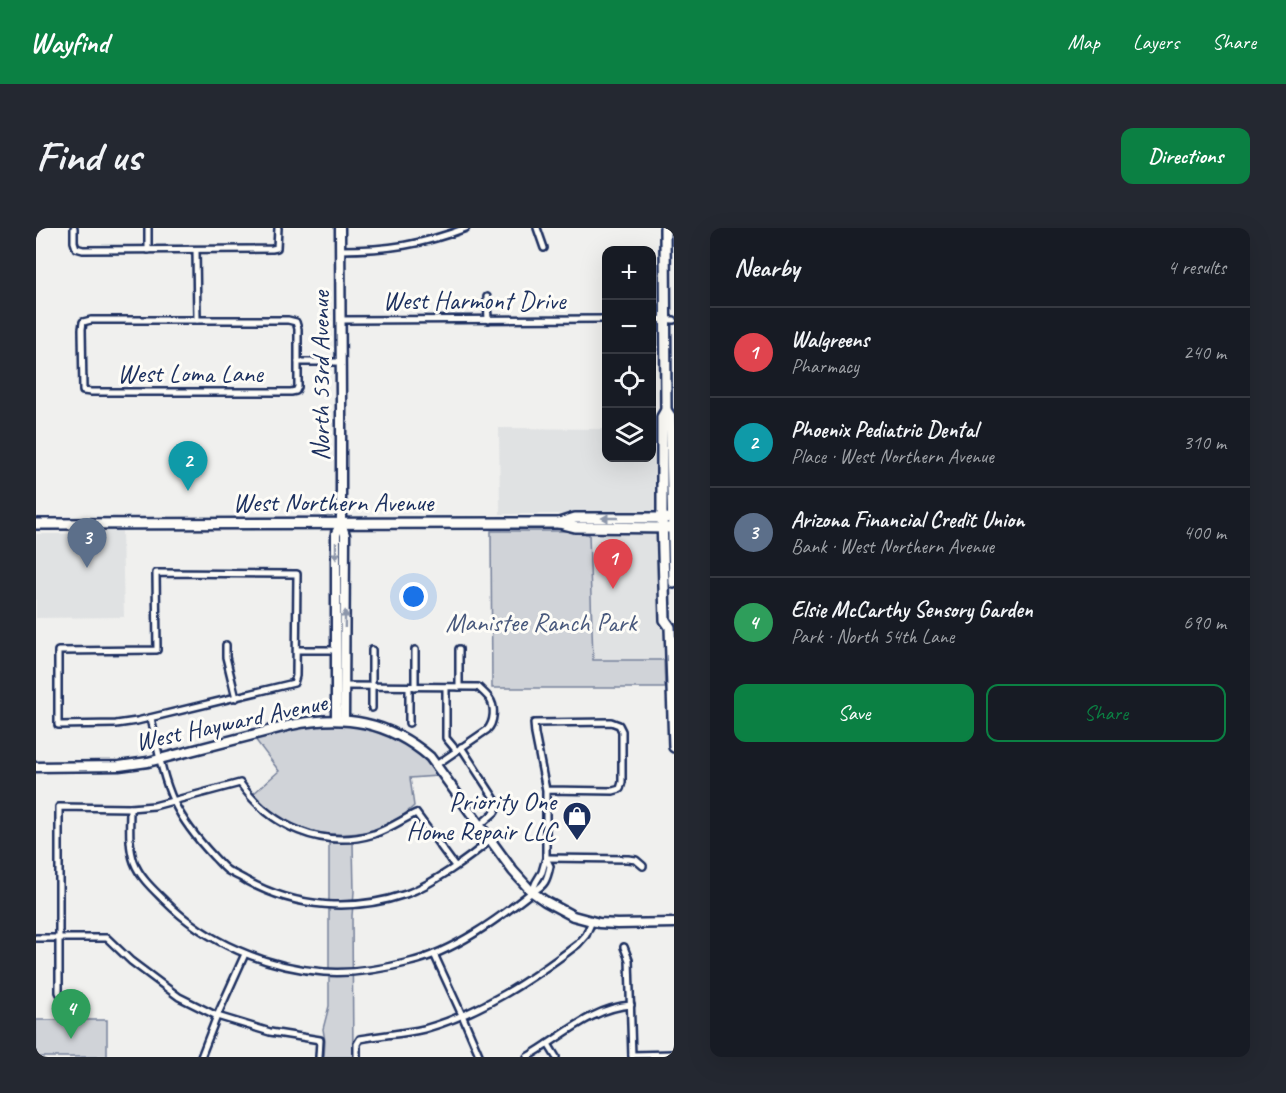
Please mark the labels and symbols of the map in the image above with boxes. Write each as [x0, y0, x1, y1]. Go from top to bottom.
street label: West Harmont Drive [383, 284, 567, 317]
street label: North 53rd Avenue [304, 289, 337, 461]
street label: West Loma Lane [117, 357, 264, 390]
pin: 2 [168, 442, 208, 491]
street label: West Northern Avenue [233, 486, 435, 519]
one-way arrow [601, 513, 620, 523]
pin: 3 [68, 518, 106, 568]
pin: 1 [594, 540, 632, 589]
one-way arrow [331, 542, 341, 561]
your location [399, 582, 428, 611]
park label: Manistee Ranch Park [446, 606, 638, 639]
one-way arrow [340, 610, 350, 629]
street label: West Hayward Avenue [132, 685, 331, 758]
place label: Priority One Home Repair LLC [406, 785, 559, 848]
shop icon: Priority One Home Repair LLC [561, 800, 593, 842]
pin: 4 [51, 990, 90, 1039]

